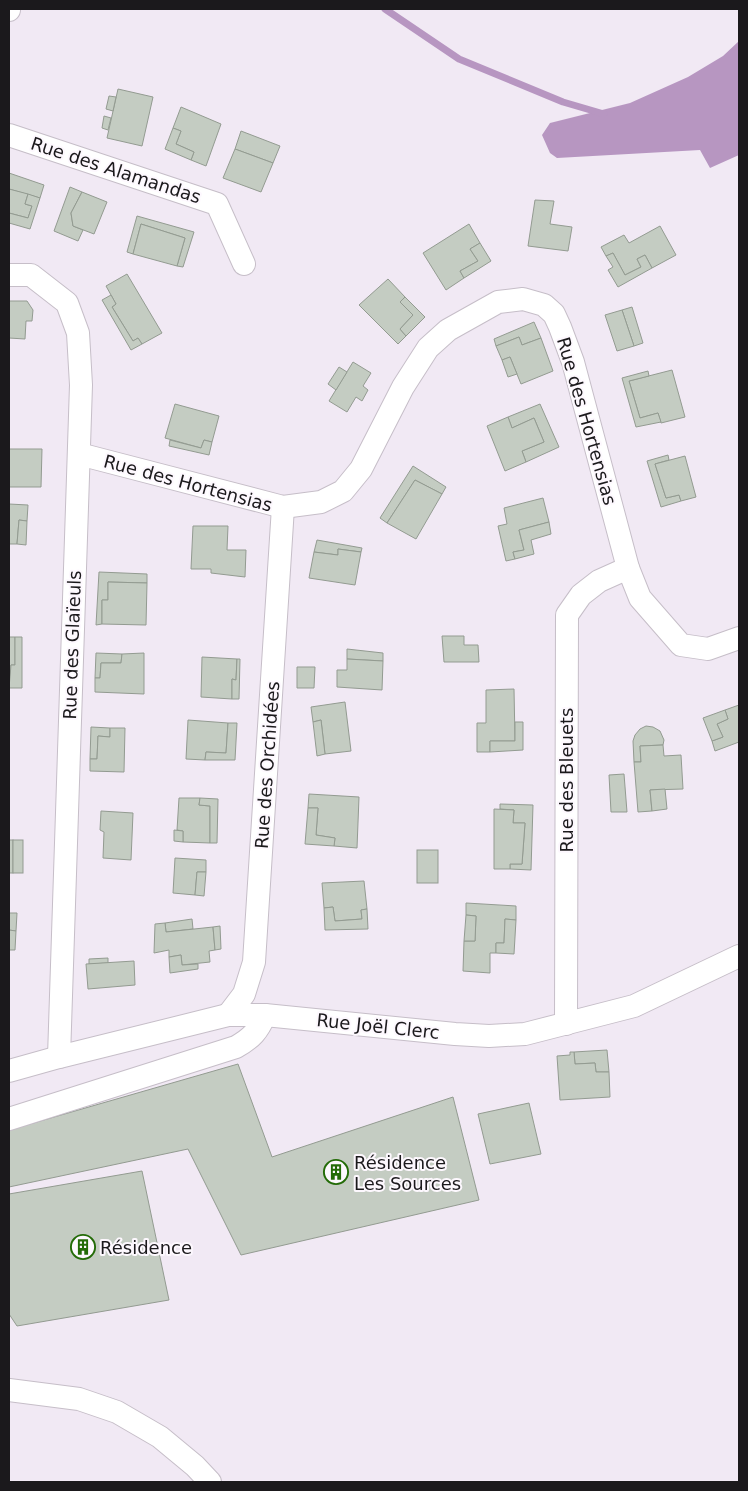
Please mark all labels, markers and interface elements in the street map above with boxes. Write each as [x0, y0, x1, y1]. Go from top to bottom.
street label: Rue des Alamandas [28, 133, 204, 207]
street label: Rue des Hortensias [553, 335, 621, 507]
street label: Rue des Hortensias [101, 450, 275, 516]
street label: Rue des Glaïeuls [59, 570, 85, 720]
street label: Rue des Orchidées [251, 681, 283, 849]
street label: Rue des Bleuets [556, 708, 577, 852]
street label: Rue Joël Clerc [315, 1009, 441, 1043]
place label: Résidence Les Sources [354, 1152, 461, 1194]
building icon: Résidence Les Sources [323, 1159, 349, 1185]
building icon: Résidence [70, 1234, 96, 1260]
place label: Résidence [100, 1237, 192, 1258]

